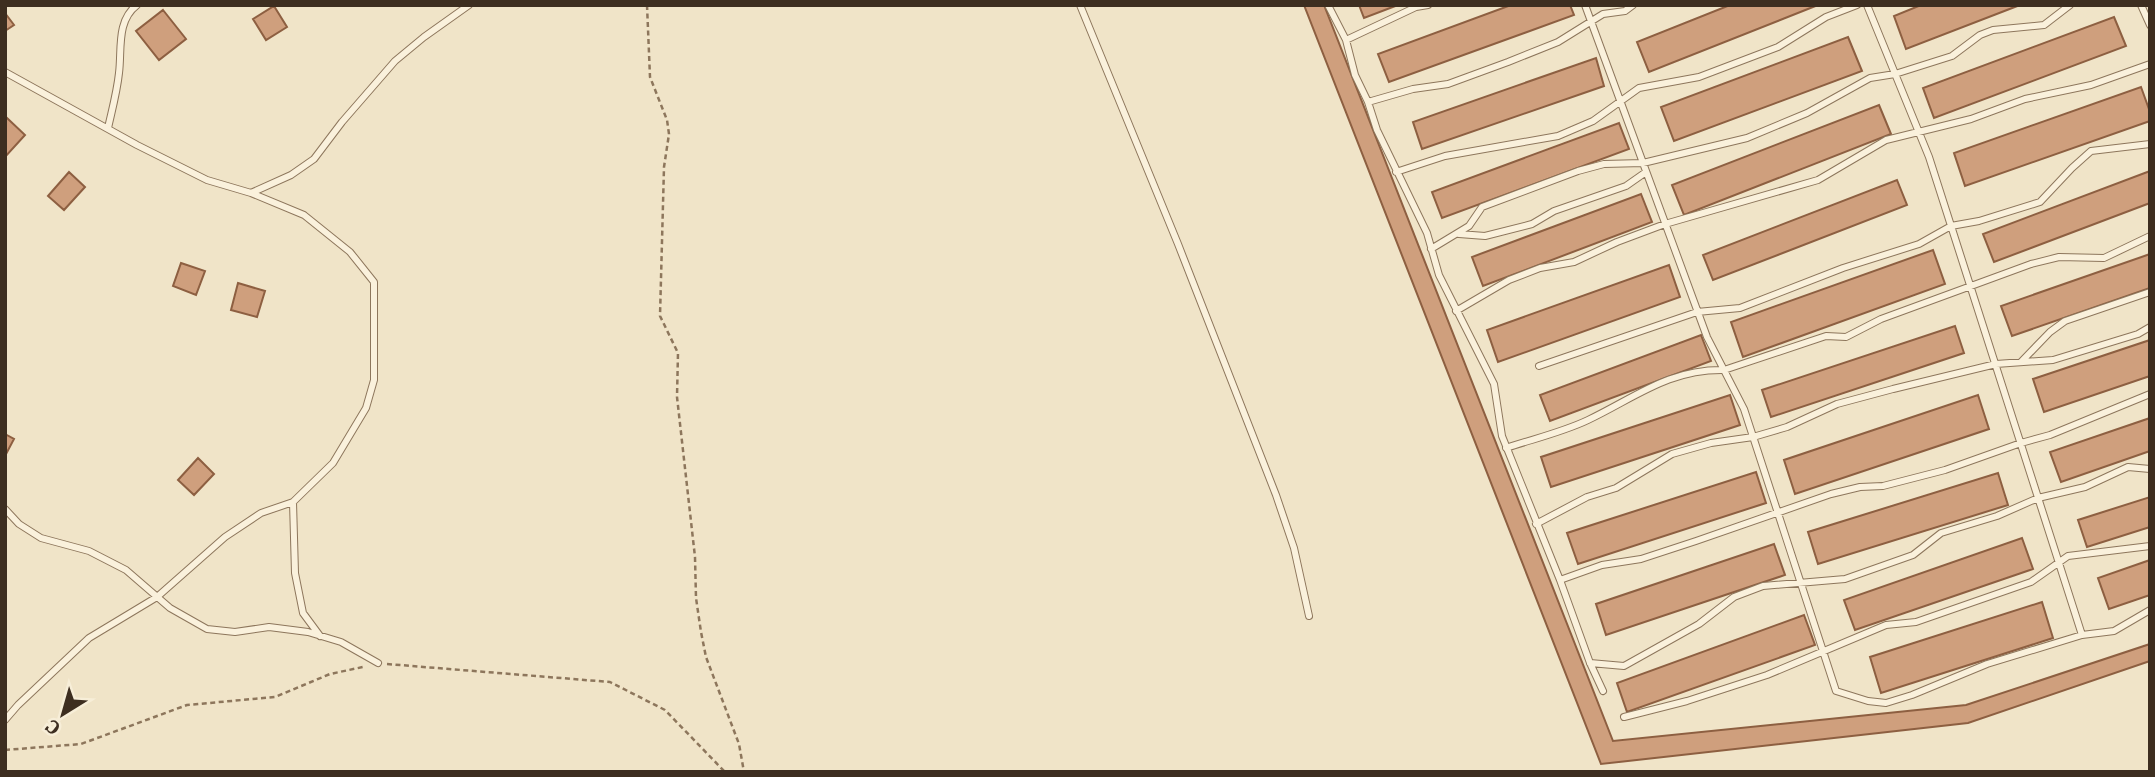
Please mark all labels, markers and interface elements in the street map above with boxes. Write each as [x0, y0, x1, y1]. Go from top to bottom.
north arrow [28, 679, 98, 749]
text: С [40, 714, 65, 741]

